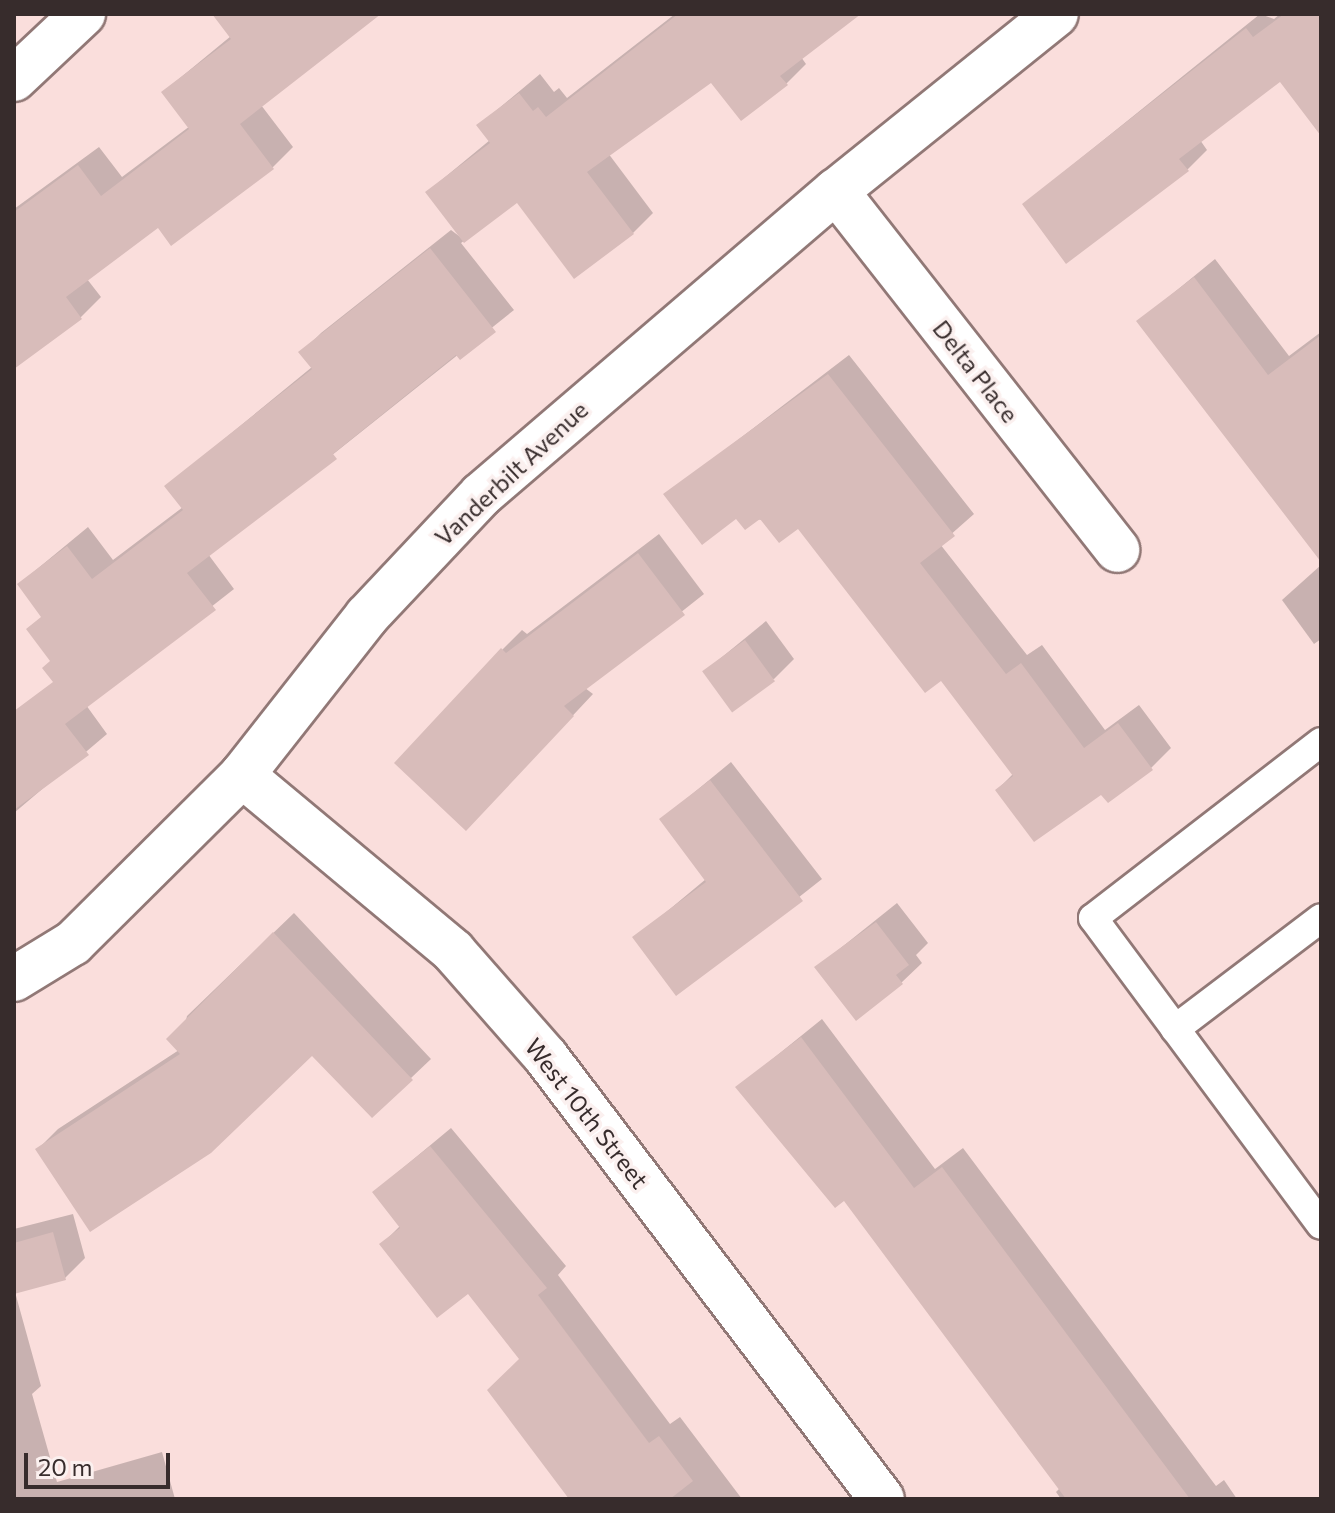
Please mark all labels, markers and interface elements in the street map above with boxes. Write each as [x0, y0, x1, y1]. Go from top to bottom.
street label: Delta Place [927, 314, 1025, 428]
street label: Vanderbilt Avenue [429, 395, 593, 551]
street label: West 10th Street [519, 1032, 655, 1194]
scale bar [28, 1437, 174, 1487]
text: 20 m [38, 1452, 92, 1481]

